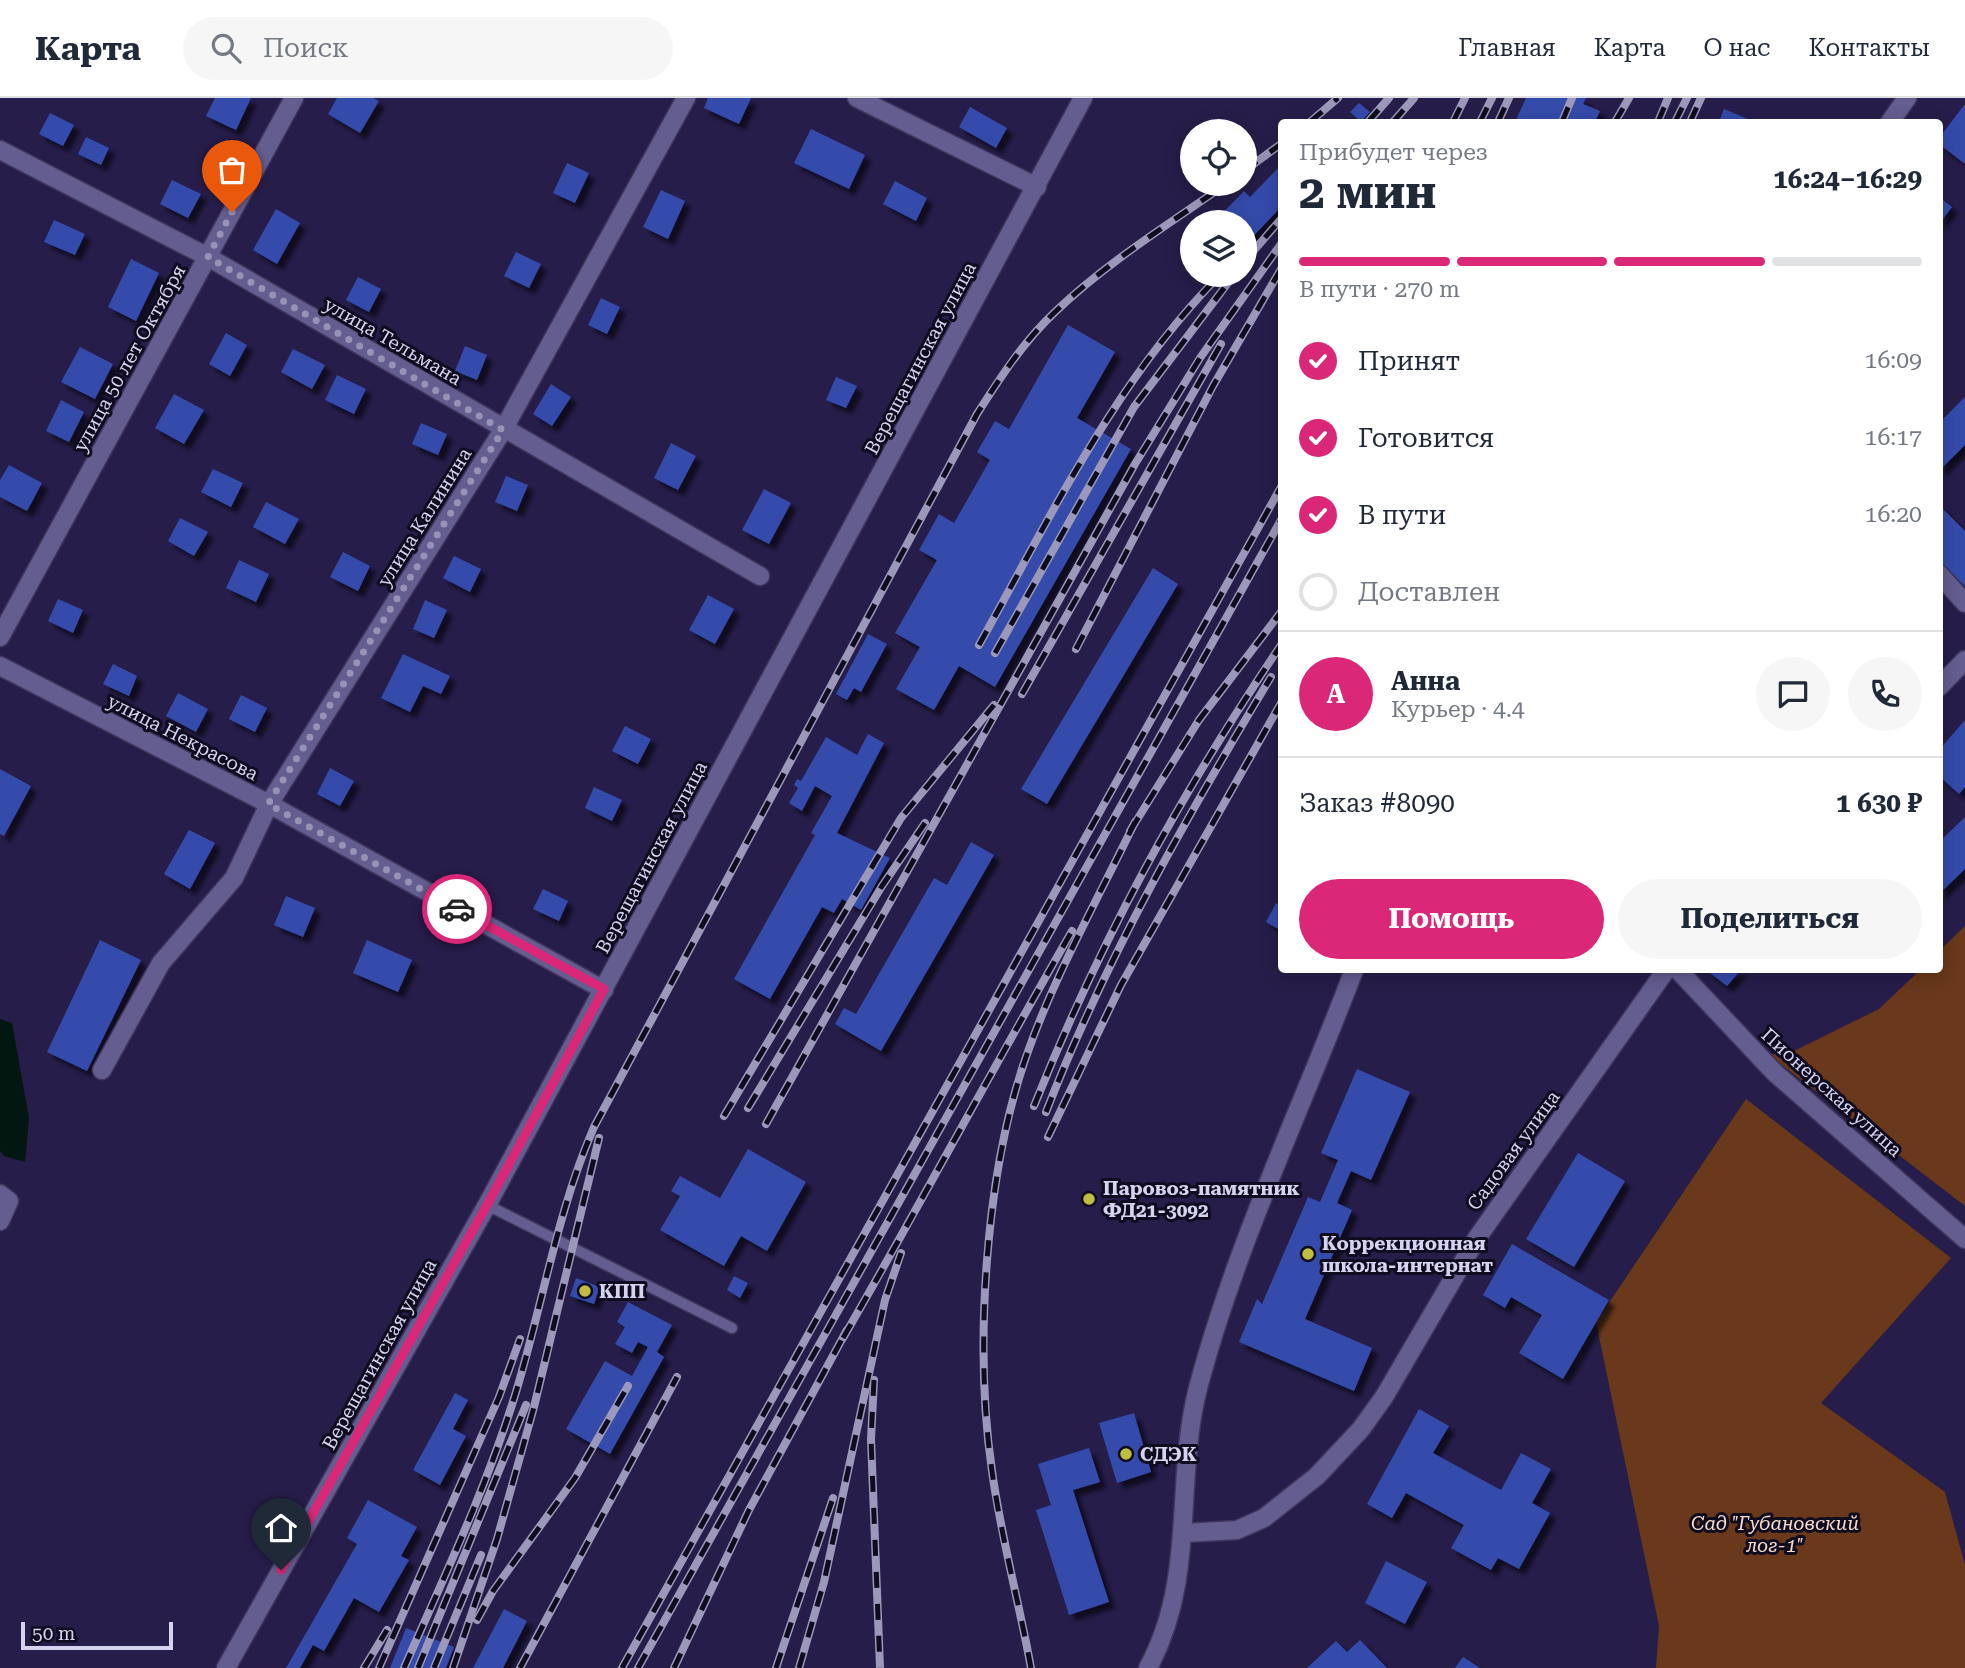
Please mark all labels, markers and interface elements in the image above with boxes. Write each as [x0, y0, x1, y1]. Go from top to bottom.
search box [183, 17, 673, 80]
text: Карта [35, 29, 141, 68]
icon: search [207, 29, 245, 67]
text: Поиск [263, 33, 349, 63]
text: Главная [1458, 34, 1556, 62]
text: Карта [1594, 34, 1665, 62]
text: О нас [1703, 34, 1770, 62]
text: Контакты [1808, 34, 1930, 62]
map controls [1180, 119, 1257, 287]
button: locate [1180, 119, 1257, 196]
text: Прибудет через [1299, 139, 1488, 166]
pin [202, 140, 262, 212]
icon: bag [213, 151, 251, 189]
text: 16:24–16:29 [1773, 164, 1922, 194]
text: 2 мин [1299, 165, 1436, 219]
button: layers [1180, 210, 1257, 287]
street label: Верещагинская улица [860, 258, 981, 458]
street label: улица 50 лет Октября [68, 261, 191, 456]
text: В пути · 270 m [1299, 276, 1460, 303]
street label: улица Тельмана [320, 293, 466, 391]
icon: check [1299, 342, 1337, 380]
text: Принят [1358, 346, 1460, 376]
text: 16:09 [1865, 347, 1922, 374]
icon: check [1299, 419, 1337, 457]
text: Готовится [1358, 423, 1494, 453]
text: 16:17 [1865, 424, 1922, 451]
street label: улица Калинина [372, 443, 477, 591]
icon: check [1299, 496, 1337, 534]
text: В пути [1358, 500, 1446, 530]
text: 16:20 [1865, 501, 1922, 528]
text: Доставлен [1358, 577, 1500, 607]
button: chat [1756, 657, 1830, 731]
button: phone [1848, 657, 1922, 731]
text: Анна [1391, 666, 1460, 696]
text: А [1327, 679, 1345, 709]
street label: улица Некрасова [104, 689, 263, 786]
text: Курьер · 4.4 [1391, 696, 1525, 723]
street label: Верещагинская улица [591, 757, 712, 957]
text: Заказ #8090 [1299, 788, 1455, 818]
text: 1 630 ₽ [1836, 788, 1922, 818]
courier [422, 874, 492, 944]
button: Помощь [1299, 879, 1604, 959]
button: Поделиться [1618, 879, 1922, 959]
icon: car [438, 890, 476, 928]
street label: Пионерская улица [1757, 1023, 1907, 1162]
street label: Садовая улица [1462, 1085, 1565, 1215]
place label: Паровоз-памятник ФД21-3092 [1103, 1177, 1300, 1222]
marker: Паровоз-памятник ФД21-3092 [1081, 1191, 1097, 1207]
place label: Коррекционная школа-интернат [1322, 1232, 1494, 1277]
marker: Коррекционная школа-интернат [1300, 1246, 1316, 1262]
street label: Верещагинская улица [317, 1254, 442, 1454]
place label: КПП [599, 1280, 645, 1303]
marker: КПП [577, 1283, 593, 1299]
place label: СДЭК [1140, 1443, 1197, 1466]
marker: СДЭК [1118, 1446, 1134, 1462]
pin [251, 1498, 311, 1570]
icon: home [262, 1509, 300, 1547]
park label: Сад "Губановский лог-1" [1691, 1512, 1859, 1557]
scale bar [21, 1619, 173, 1651]
text: 50 m [32, 1622, 75, 1645]

